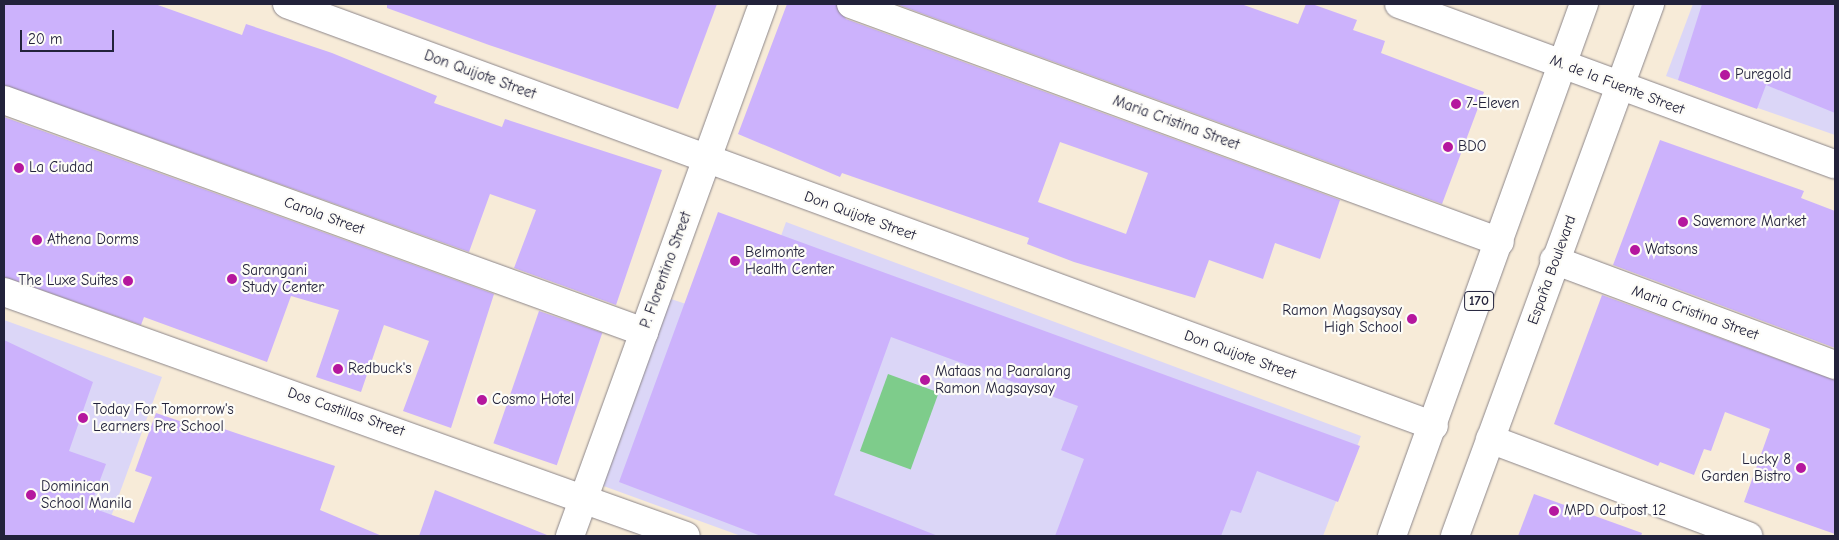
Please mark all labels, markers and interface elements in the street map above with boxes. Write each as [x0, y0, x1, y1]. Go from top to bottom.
scale bar [22, 20, 116, 52]
text: 20 m [28, 30, 62, 48]
street label: Don Quijote Street [422, 46, 538, 104]
street label: M. de la Fuente Street [1547, 51, 1687, 119]
place label: Puregold [1735, 66, 1791, 84]
marker: Puregold [1719, 69, 1731, 81]
street label: Maria Cristina Street [1110, 92, 1242, 154]
place label: 7-Eleven [1466, 95, 1520, 113]
marker: 7-Eleven [1450, 98, 1462, 110]
place label: BDO [1458, 138, 1486, 156]
marker: BDO [1442, 141, 1454, 153]
place label: La Ciudad [29, 159, 93, 177]
marker: La Ciudad [13, 162, 25, 174]
street label: Don Quijote Street [802, 187, 918, 245]
street label: Carola Street [281, 193, 367, 239]
street label: P. Florentino Street [637, 209, 695, 331]
street label: España Boulevard [1524, 213, 1580, 327]
place label: Savemore Market [1693, 213, 1806, 231]
marker: Savemore Market [1677, 216, 1689, 228]
place label: Athena Dorms [47, 231, 139, 249]
marker: Athena Dorms [31, 234, 43, 246]
place label: Watsons [1645, 241, 1698, 259]
place label: Belmonte Health Center [745, 243, 834, 278]
marker: Watsons [1629, 244, 1641, 256]
marker: Belmonte Health Center [729, 255, 741, 267]
place label: Sarangani Study Center [242, 261, 324, 296]
place label: The Luxe Suites [18, 272, 118, 290]
marker: Sarangani Study Center [226, 273, 238, 285]
marker: The Luxe Suites [122, 275, 134, 287]
street label: Maria Cristina Street [1629, 282, 1761, 344]
road number: 170 [1464, 290, 1494, 312]
place label: Ramon Magsaysay High School [1282, 301, 1402, 336]
marker: Ramon Magsaysay High School [1406, 313, 1418, 325]
street label: Don Quijote Street [1182, 326, 1298, 384]
place label: Redbuck's [348, 360, 412, 378]
place label: Mataas na Paaralang Ramon Magsaysay [935, 362, 1071, 397]
marker: Redbuck's [332, 363, 344, 375]
marker: Mataas na Paaralang Ramon Magsaysay [919, 374, 931, 386]
street label: Dos Castillas Street [285, 384, 407, 440]
place label: Cosmo Hotel [492, 391, 574, 409]
marker: Cosmo Hotel [476, 394, 488, 406]
place label: Today For Tomorrow's Learners Pre School [93, 400, 234, 435]
marker: Today For Tomorrow's Learners Pre School [77, 412, 89, 424]
place label: Lucky 8 Garden Bistro [1701, 450, 1791, 485]
marker: Lucky 8 Garden Bistro [1795, 462, 1807, 474]
place label: Dominican School Manila [41, 477, 132, 512]
marker: Dominican School Manila [25, 489, 37, 501]
place label: MPD Outpost 12 [1564, 502, 1666, 520]
marker: MPD Outpost 12 [1548, 505, 1560, 517]

